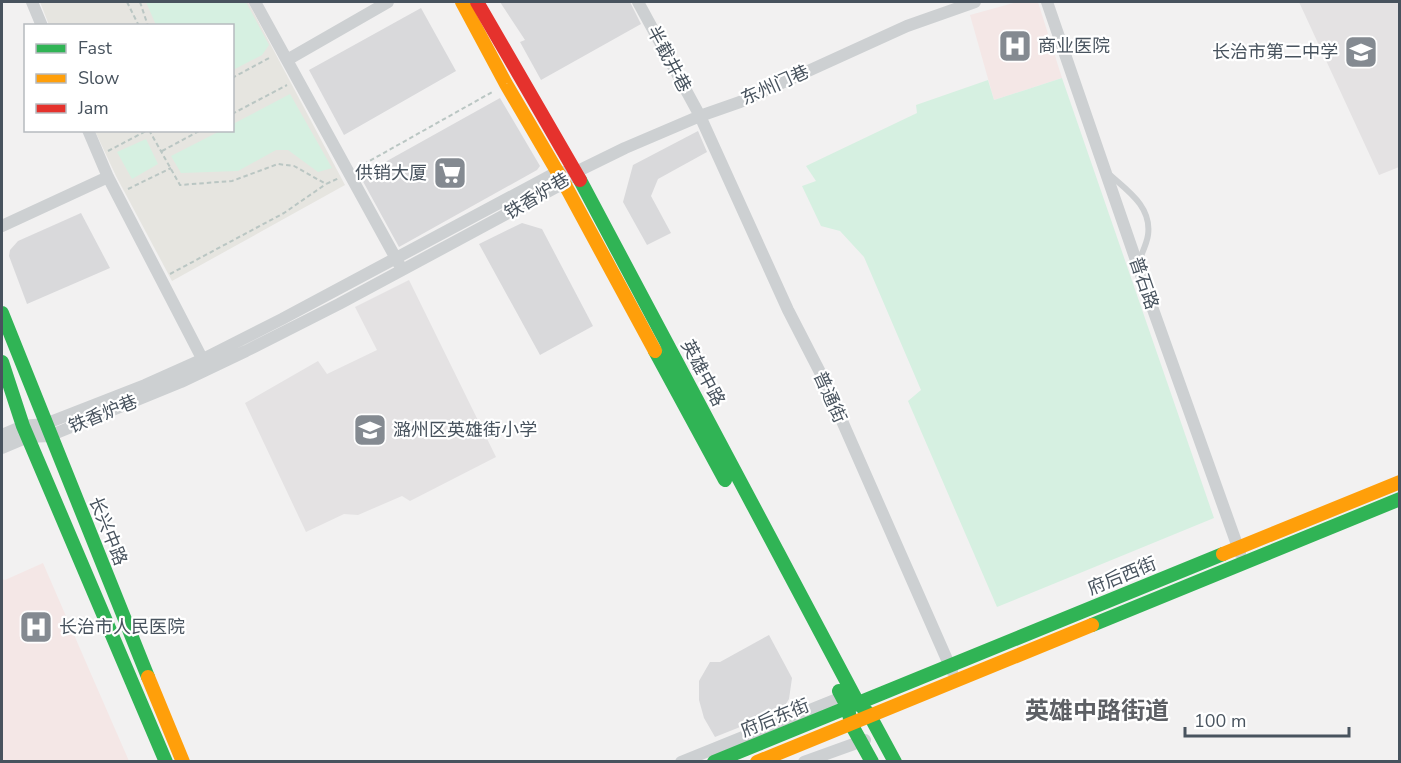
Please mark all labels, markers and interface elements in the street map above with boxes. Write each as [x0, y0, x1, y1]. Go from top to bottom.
street label: 半截井巷 [642, 22, 696, 96]
legend [24, 24, 234, 132]
hospital icon: 商业医院 [997, 28, 1033, 64]
place label: 商业医院 [1038, 34, 1110, 58]
school or university icon: 长治市第二中学 [1343, 34, 1379, 70]
text: Fast [78, 36, 113, 60]
place label: 长治市第二中学 [1212, 40, 1338, 64]
street label: 东州门巷 [737, 59, 813, 111]
text: Slow [78, 66, 119, 90]
text: Jam [77, 96, 109, 120]
supermarket icon: 供销大厦 [432, 155, 468, 191]
place label: 供销大厦 [355, 161, 427, 185]
street label: 铁香炉巷 [500, 167, 574, 225]
street label: 普石路 [1124, 254, 1164, 312]
street label: 英雄中路 [676, 336, 730, 410]
street label: 普通街 [808, 367, 852, 427]
street label: 铁香炉巷 [65, 389, 141, 439]
school or university icon: 潞州区英雄街小学 [352, 412, 388, 448]
place label: 潞州区英雄街小学 [393, 418, 537, 442]
street label: 长兴中路 [83, 493, 133, 569]
street label: 府后西街 [1084, 551, 1160, 601]
hospital icon: 长治市人民医院 [18, 609, 54, 645]
place label: 长治市人民医院 [59, 615, 185, 639]
street label: 府后东街 [737, 693, 813, 743]
district label: 英雄中路街道 [1025, 695, 1169, 727]
scale bar [1185, 700, 1348, 738]
text: 100 m [1194, 709, 1246, 733]

